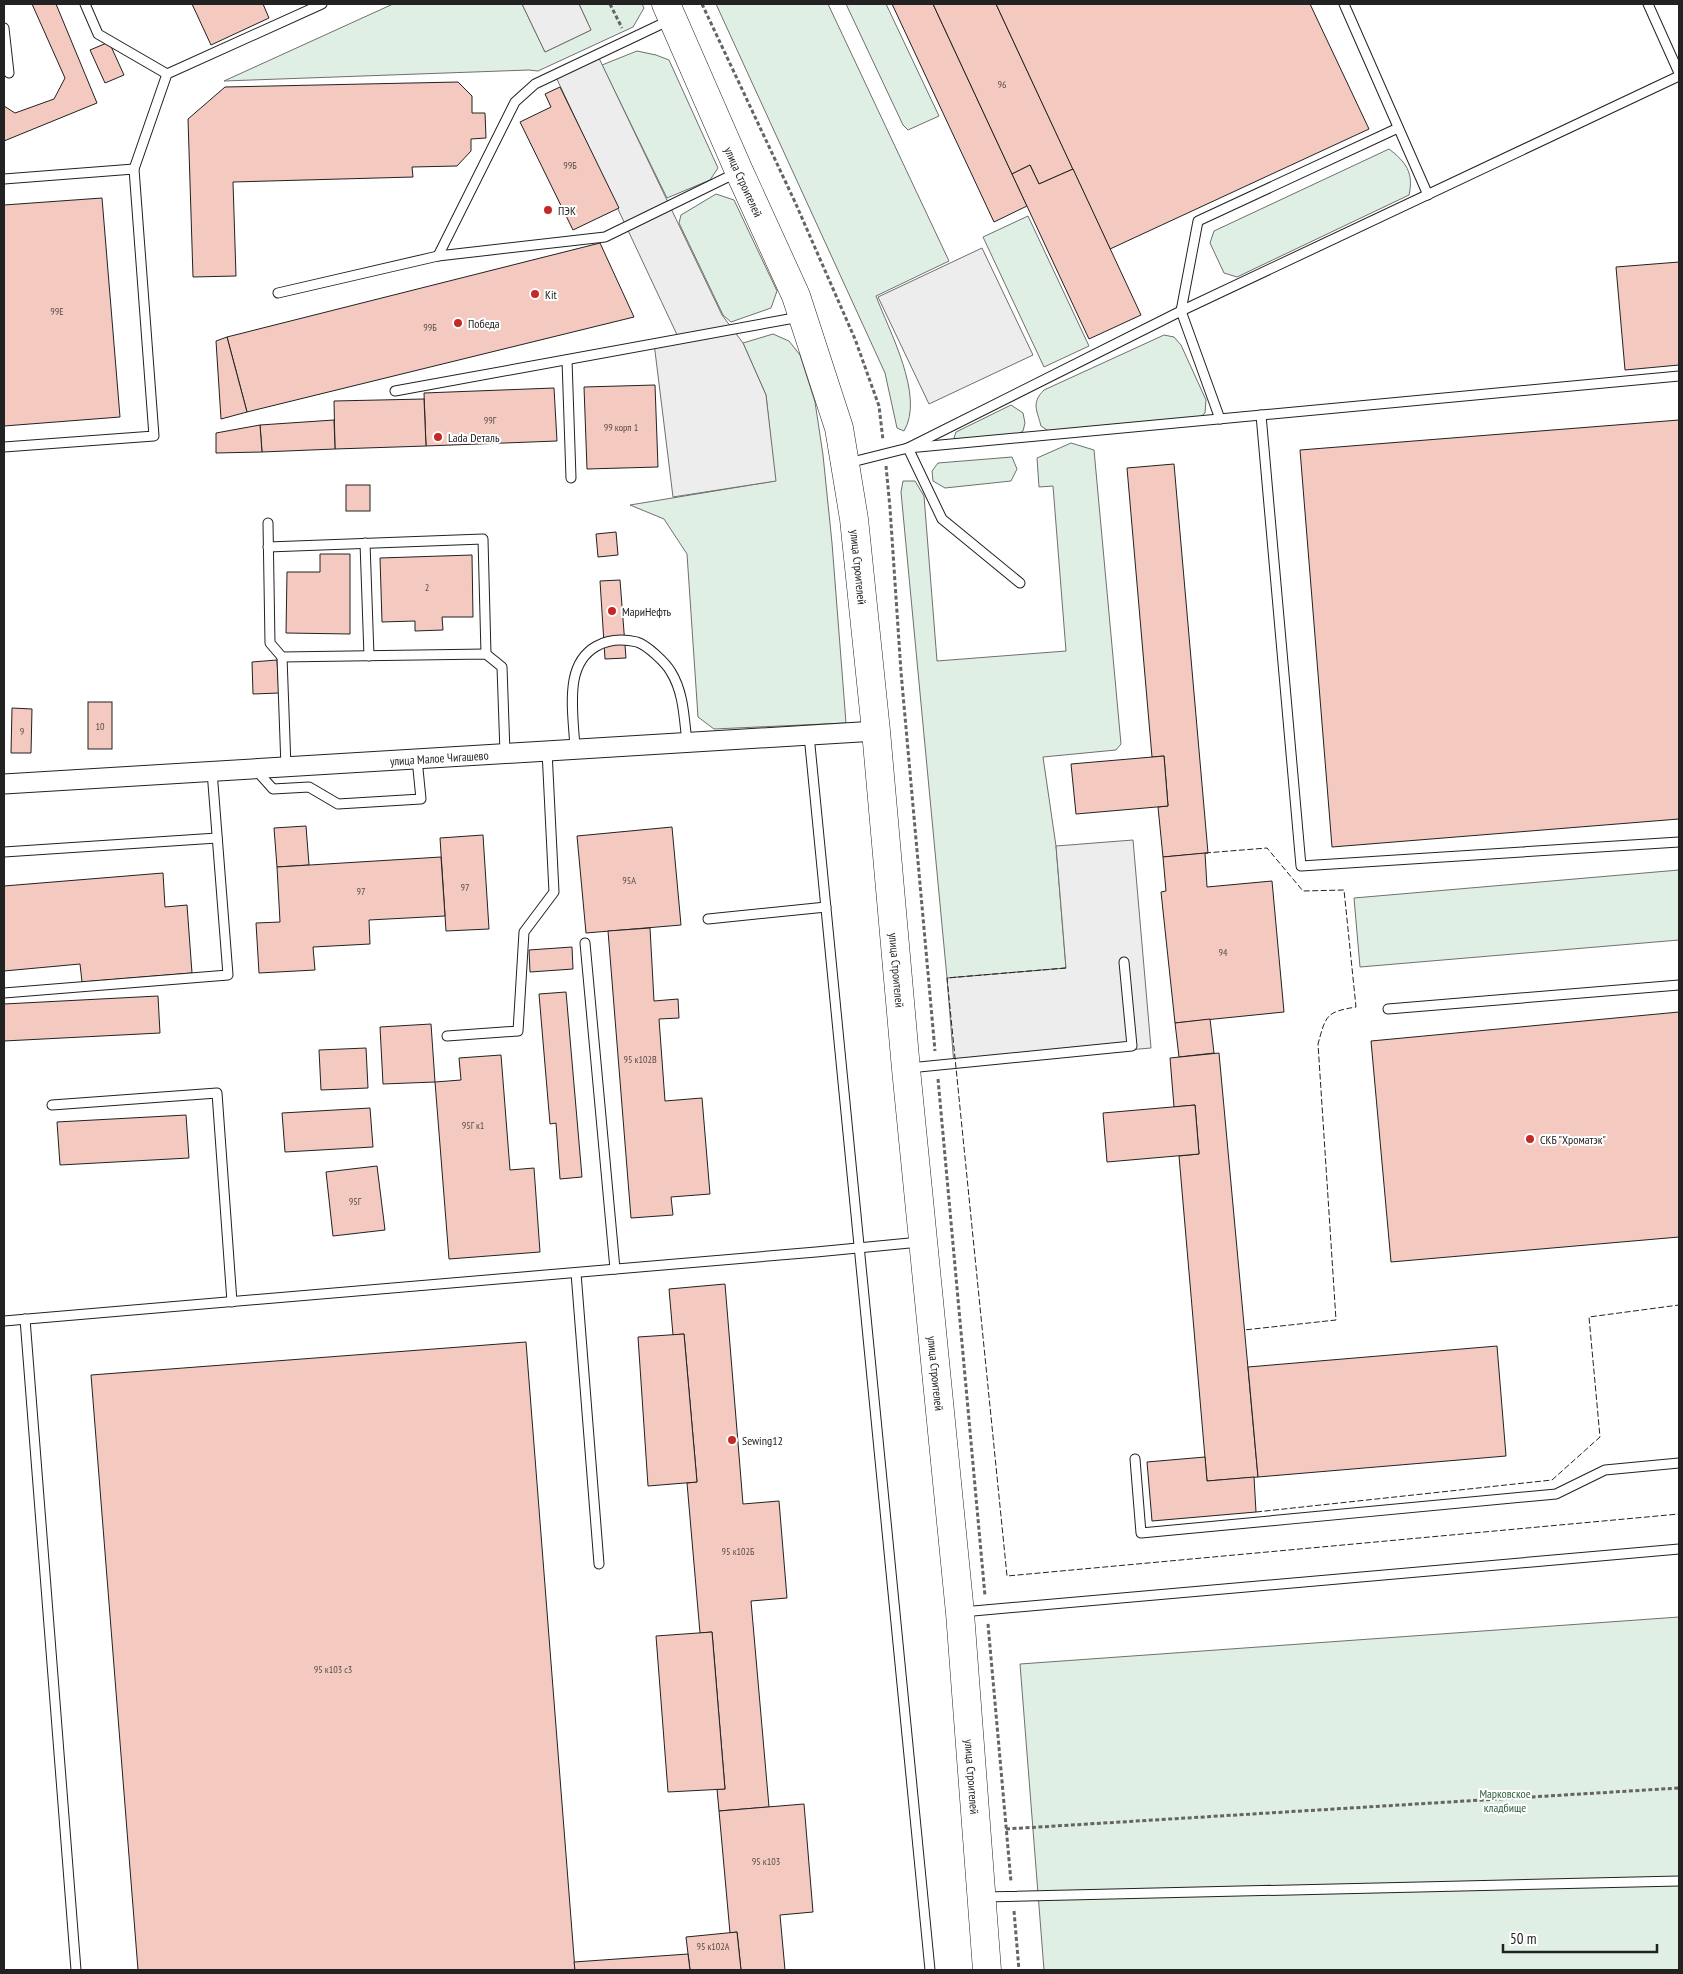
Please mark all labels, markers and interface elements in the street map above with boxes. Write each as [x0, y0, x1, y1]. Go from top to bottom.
house number: 96 [998, 78, 1007, 91]
street label: улица Строителей [722, 144, 766, 219]
house number: 99Б [563, 159, 577, 172]
place label: ПЭК [558, 203, 576, 218]
marker: ПЭК [542, 204, 554, 216]
place label: Kit [545, 287, 558, 302]
marker: Kit [529, 288, 541, 300]
house number: 99Е [50, 305, 64, 318]
place label: Победа [468, 316, 500, 331]
marker: Победа [452, 317, 464, 329]
house number: 99Б [423, 321, 437, 334]
house number: 99Г [484, 414, 497, 427]
house number: 99 корп 1 [604, 421, 638, 434]
place label: Lada Dеталь [448, 430, 500, 445]
marker: Lada Dеталь [432, 431, 444, 443]
street label: улица Строителей [848, 529, 870, 605]
house number: 2 [425, 581, 429, 594]
place label: МариНефть [622, 604, 672, 619]
marker: МариНефть [606, 605, 618, 617]
house number: 10 [96, 720, 105, 733]
house number: 9 [20, 725, 24, 738]
street label: улица Малое Чигашево [389, 747, 489, 768]
house number: 95А [622, 874, 636, 887]
house number: 97 [461, 881, 470, 894]
house number: 97 [357, 885, 366, 898]
street label: улица Строителей [886, 932, 908, 1008]
house number: 94 [1219, 946, 1228, 959]
house number: 95 к102В [623, 1053, 657, 1066]
house number: 95Г к1 [462, 1119, 484, 1132]
place label: СКБ "Хроматэк" [1540, 1132, 1606, 1147]
marker: СКБ "Хроматэк" [1524, 1133, 1536, 1145]
house number: 95Г [349, 1195, 362, 1208]
street label: улица Строителей [925, 1335, 947, 1412]
place label: Sewing12 [742, 1433, 783, 1448]
marker: Sewing12 [726, 1434, 738, 1446]
house number: 95 к102Б [722, 1545, 755, 1558]
house number: 95 к103 с3 [314, 1663, 352, 1676]
street label: улица Строителей [962, 1739, 983, 1815]
park label: Марковское кладбище [1479, 1786, 1531, 1815]
house number: 95 к103 [752, 1855, 780, 1868]
scale bar [1503, 1922, 1657, 1954]
text: 50 m [1510, 1929, 1536, 1948]
house number: 95 к102А [696, 1940, 730, 1953]

